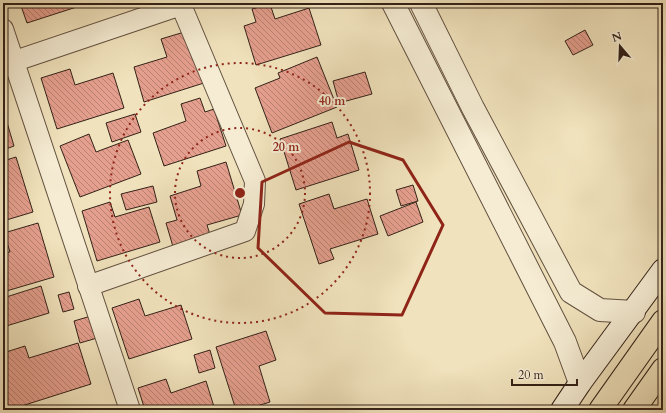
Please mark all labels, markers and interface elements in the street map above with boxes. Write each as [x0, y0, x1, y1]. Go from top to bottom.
north arrow [600, 26, 640, 66]
text: N [610, 28, 624, 46]
text: 40 m [319, 93, 346, 109]
text: 20 m [273, 139, 300, 155]
centre of rings [233, 186, 247, 200]
scale bar [512, 361, 577, 387]
text: 20 m [518, 367, 545, 383]

